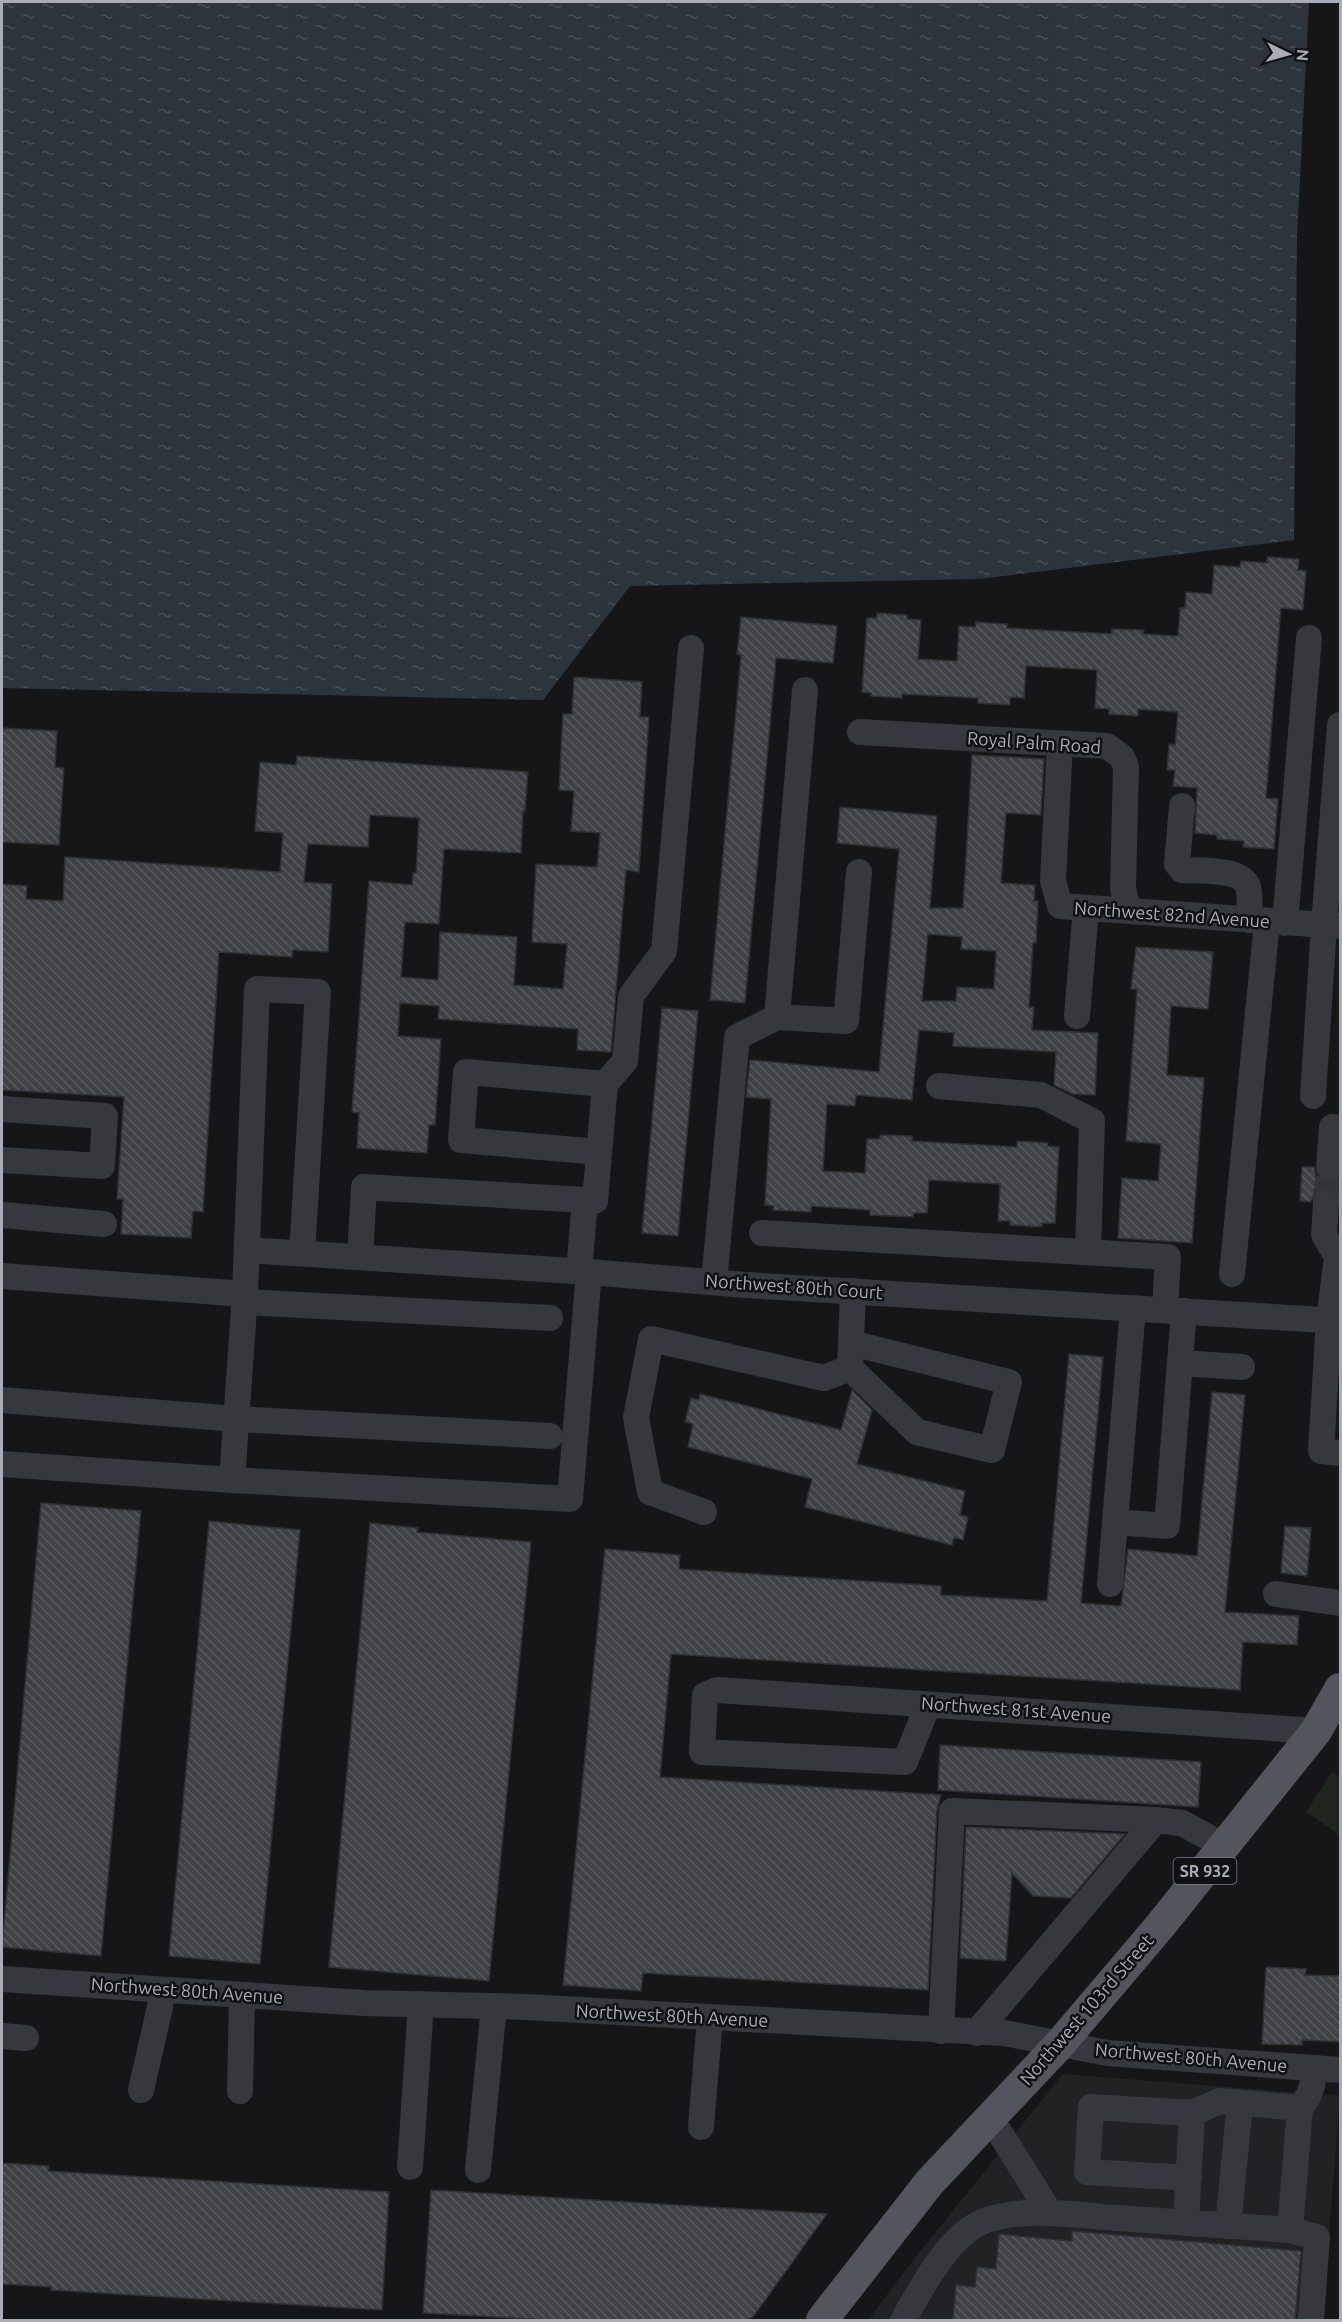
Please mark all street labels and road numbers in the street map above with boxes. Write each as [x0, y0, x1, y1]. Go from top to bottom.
street label: Royal Palm Road [966, 727, 1102, 757]
street label: Northwest 82nd Avenue [1073, 897, 1271, 931]
street label: Northwest 80th Court [705, 1270, 884, 1302]
street label: Northwest 81st Avenue [920, 1692, 1112, 1726]
road number: SR 932 [1174, 1858, 1236, 1884]
street label: Northwest 103rd Street [1016, 1930, 1157, 2089]
street label: Northwest 80th Avenue [90, 1973, 284, 2007]
street label: Northwest 80th Avenue [575, 2000, 769, 2030]
street label: Northwest 80th Avenue [1094, 2039, 1288, 2075]

